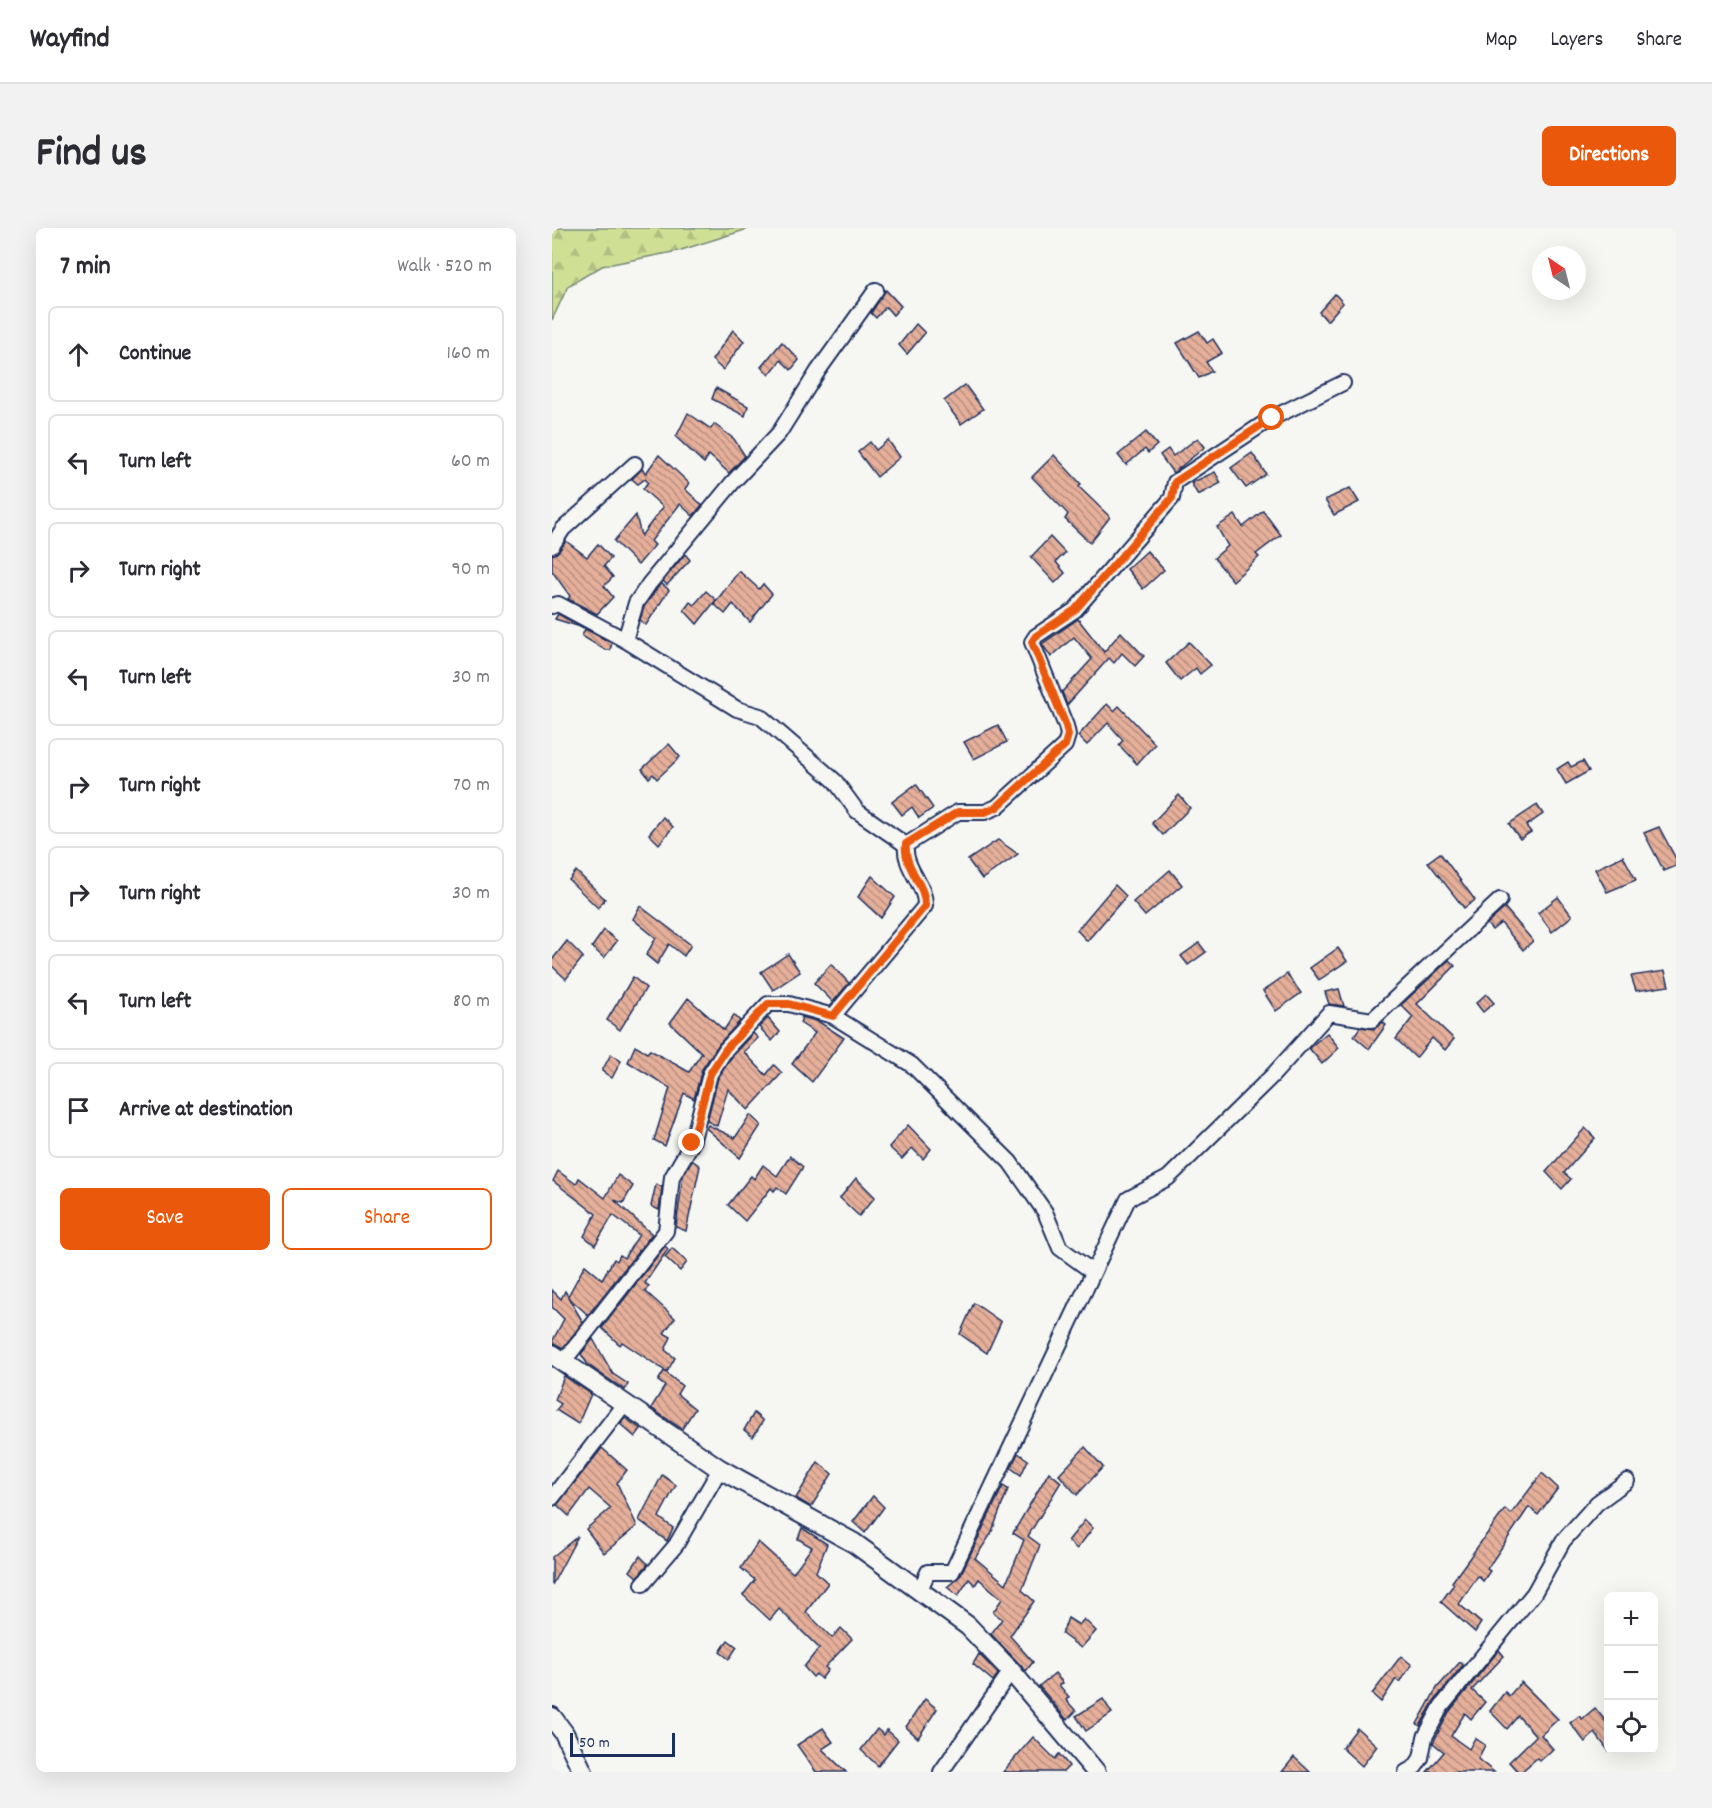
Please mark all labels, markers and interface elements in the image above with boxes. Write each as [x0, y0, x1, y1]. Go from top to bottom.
text: Wayfind [30, 21, 110, 61]
text: Map [1486, 26, 1517, 56]
text: Layers [1550, 26, 1603, 56]
text: Share [1636, 26, 1682, 56]
text: Find us [36, 126, 147, 186]
button: Directions [1542, 126, 1676, 186]
north arrow [1532, 246, 1586, 300]
text: 7 min [60, 249, 111, 286]
text: Walk · 520 m [397, 253, 492, 281]
icon: ahead [62, 338, 95, 371]
text: Continue [119, 339, 191, 370]
text: 160 m [447, 340, 490, 368]
route start [1258, 404, 1284, 430]
icon: left [62, 446, 95, 479]
text: Turn left [119, 447, 191, 478]
text: 60 m [451, 448, 490, 476]
icon: right [62, 554, 95, 587]
text: Turn right [119, 555, 201, 586]
text: 90 m [452, 556, 490, 584]
icon: left [62, 662, 95, 695]
text: Turn left [119, 663, 191, 694]
text: 30 m [452, 664, 490, 692]
icon: right [62, 770, 95, 803]
text: Turn right [119, 771, 201, 802]
text: 70 m [453, 772, 490, 800]
icon: right [62, 878, 95, 911]
text: Turn right [119, 879, 201, 910]
text: 30 m [452, 880, 490, 908]
icon: left [62, 986, 95, 1019]
text: Turn left [119, 987, 191, 1018]
text: 80 m [453, 988, 490, 1016]
icon: arrive [62, 1094, 95, 1127]
text: Arrive at destination [119, 1095, 293, 1126]
route end [678, 1129, 704, 1155]
button: Save [60, 1188, 270, 1250]
button: Share [282, 1188, 492, 1250]
map controls [1604, 1592, 1658, 1754]
button: + [1604, 1592, 1658, 1646]
button: − [1604, 1646, 1658, 1700]
button: locate [1604, 1700, 1658, 1754]
scale bar [570, 1730, 675, 1758]
text: 50 m [579, 1732, 610, 1755]

